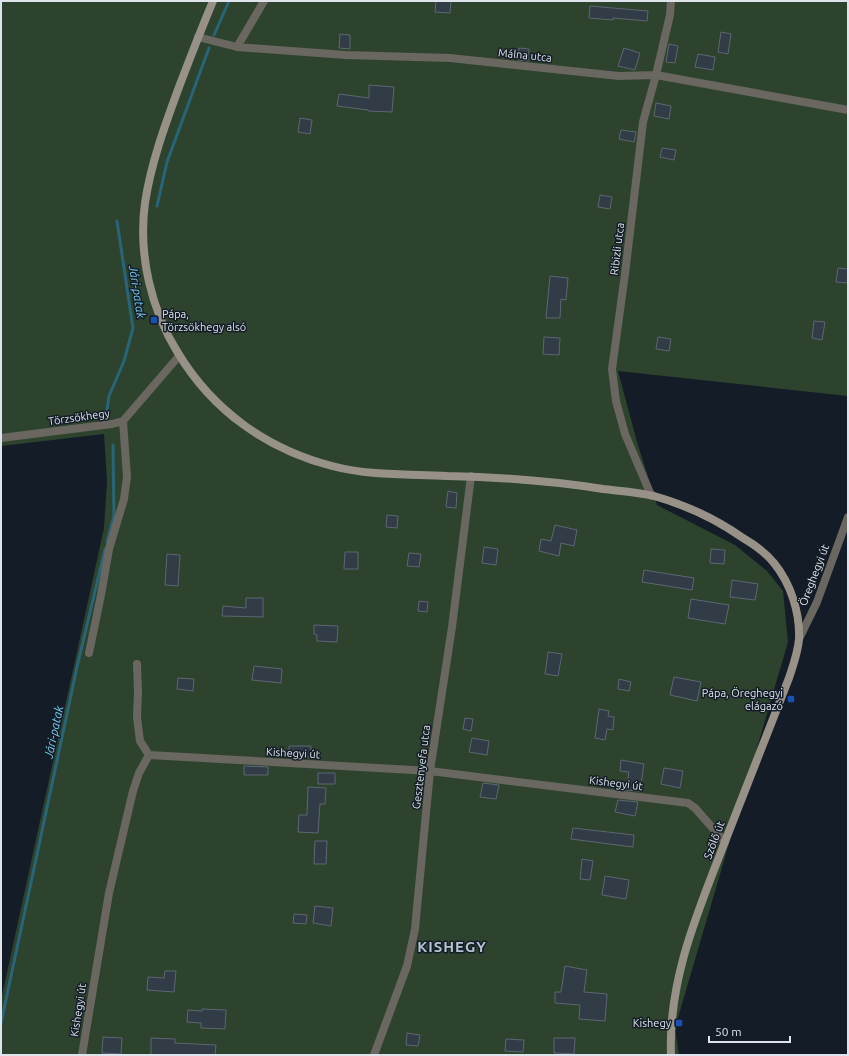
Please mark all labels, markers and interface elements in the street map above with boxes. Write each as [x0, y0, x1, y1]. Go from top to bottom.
street label: Málna utca [498, 46, 552, 64]
street label: Ribizli utca [608, 222, 626, 276]
water label: Jári-patak [127, 264, 148, 320]
place label: Pápa, Törzsökhegy alsó [162, 308, 246, 333]
marker: Pápa, Törzsökhegy alsó [149, 315, 159, 325]
street label: Törzsökhegy [47, 407, 111, 427]
street label: Öreghegyi út [797, 542, 831, 607]
place label: Pápa, Öreghegyi elágazó [702, 687, 783, 712]
marker: Pápa, Öreghegyi elágazó [786, 694, 796, 704]
water label: Jári-patak [41, 704, 66, 760]
street label: Gesztenyefa utca [410, 724, 432, 810]
street label: Kishegyi út [266, 746, 321, 760]
street label: Kishegyi út [588, 774, 644, 792]
street label: Szőlő út [701, 819, 727, 861]
district label: KISHEGY [417, 938, 487, 955]
street label: Kishegyi út [68, 982, 88, 1038]
place label: Kishegy [633, 1017, 672, 1029]
marker: Kishegy [674, 1018, 684, 1028]
scale bar [709, 1018, 790, 1044]
text: 50 m [715, 1025, 742, 1038]

